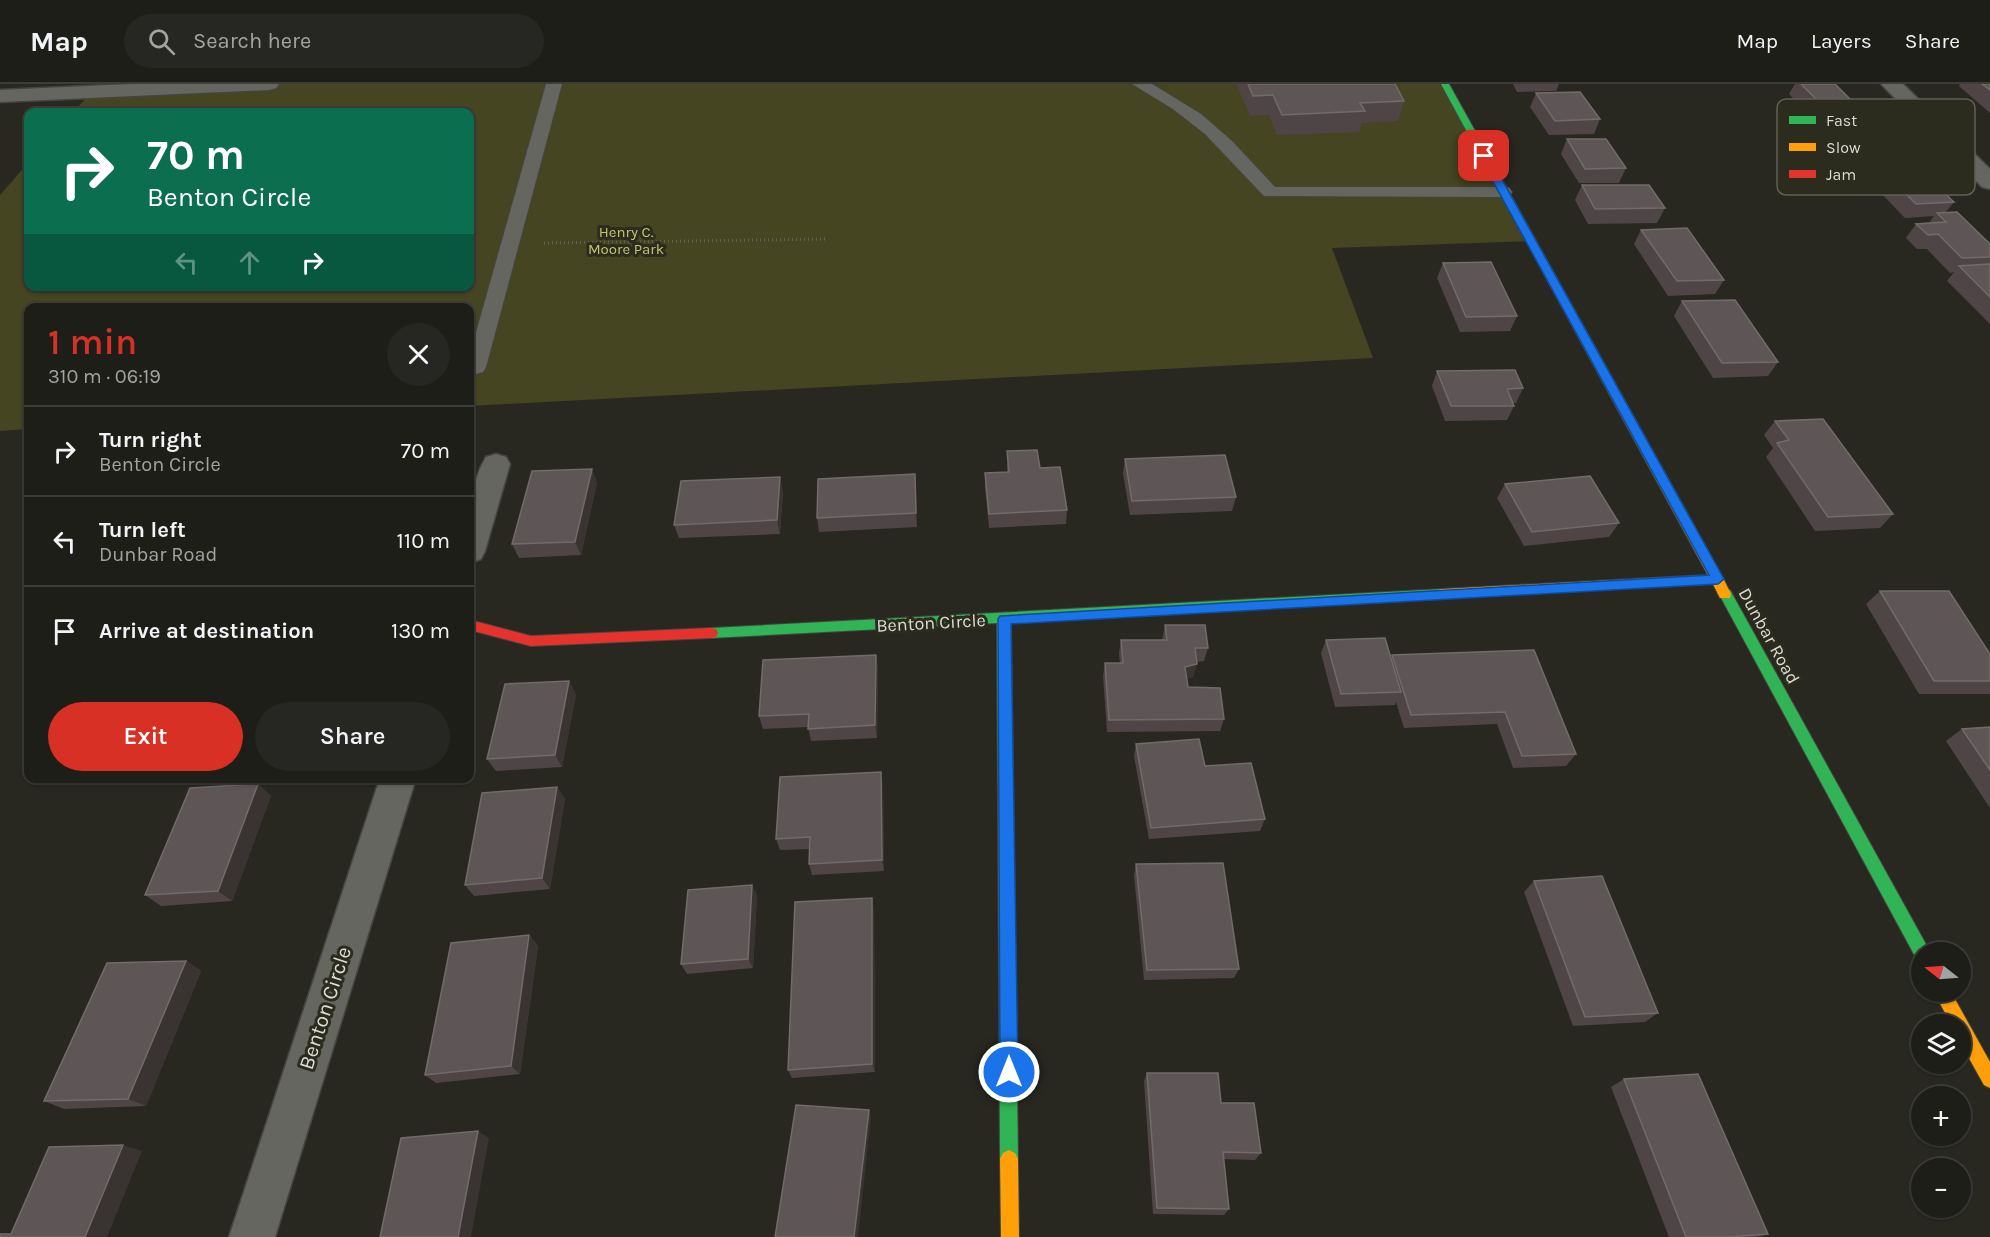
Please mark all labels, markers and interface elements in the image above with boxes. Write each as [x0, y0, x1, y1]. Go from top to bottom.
search box [124, 14, 544, 68]
text: Map [30, 25, 88, 58]
icon: search [145, 25, 178, 58]
text: Search here [193, 28, 311, 54]
text: Map [1736, 29, 1778, 53]
text: Layers [1811, 29, 1872, 53]
text: Share [1905, 29, 1960, 53]
legend [1777, 99, 1975, 195]
text: Fast [1826, 111, 1857, 130]
text: 70 m [147, 130, 245, 180]
pin [1458, 130, 1509, 181]
icon: right [48, 132, 126, 210]
text: Slow [1826, 138, 1861, 157]
icon: arrive [1467, 139, 1500, 172]
text: Jam [1826, 165, 1856, 184]
text: Benton Circle [147, 181, 311, 213]
park label: Henry C. Moore Park [588, 223, 664, 258]
icon: left [170, 246, 203, 279]
icon: ahead [233, 246, 266, 279]
icon: right [296, 246, 329, 279]
text: 1 min [48, 321, 137, 363]
button: close [387, 323, 450, 386]
text: 310 m · 06:19 [48, 365, 161, 388]
text: Turn right [99, 427, 202, 453]
icon: right [48, 435, 81, 468]
text: 70 m [401, 438, 450, 464]
text: Benton Circle [99, 453, 221, 476]
text: Turn left [99, 517, 186, 543]
icon: left [48, 525, 81, 558]
text: 110 m [397, 528, 450, 554]
text: Dunbar Road [99, 543, 217, 566]
street label: Dunbar Road [1734, 584, 1804, 688]
street label: Benton Circle [876, 609, 986, 637]
icon: arrive [48, 615, 81, 648]
text: Arrive at destination [99, 618, 314, 644]
text: 130 m [391, 618, 450, 644]
button: Exit [48, 702, 243, 771]
button: Share [255, 702, 450, 771]
north arrow [1911, 942, 1971, 1002]
map controls [1911, 942, 1971, 1218]
street label: Benton Circle [294, 944, 356, 1072]
button: layers [1911, 1014, 1971, 1074]
position arrow [977, 1040, 1041, 1104]
button: + [1911, 1086, 1971, 1146]
button: − [1911, 1158, 1971, 1218]

